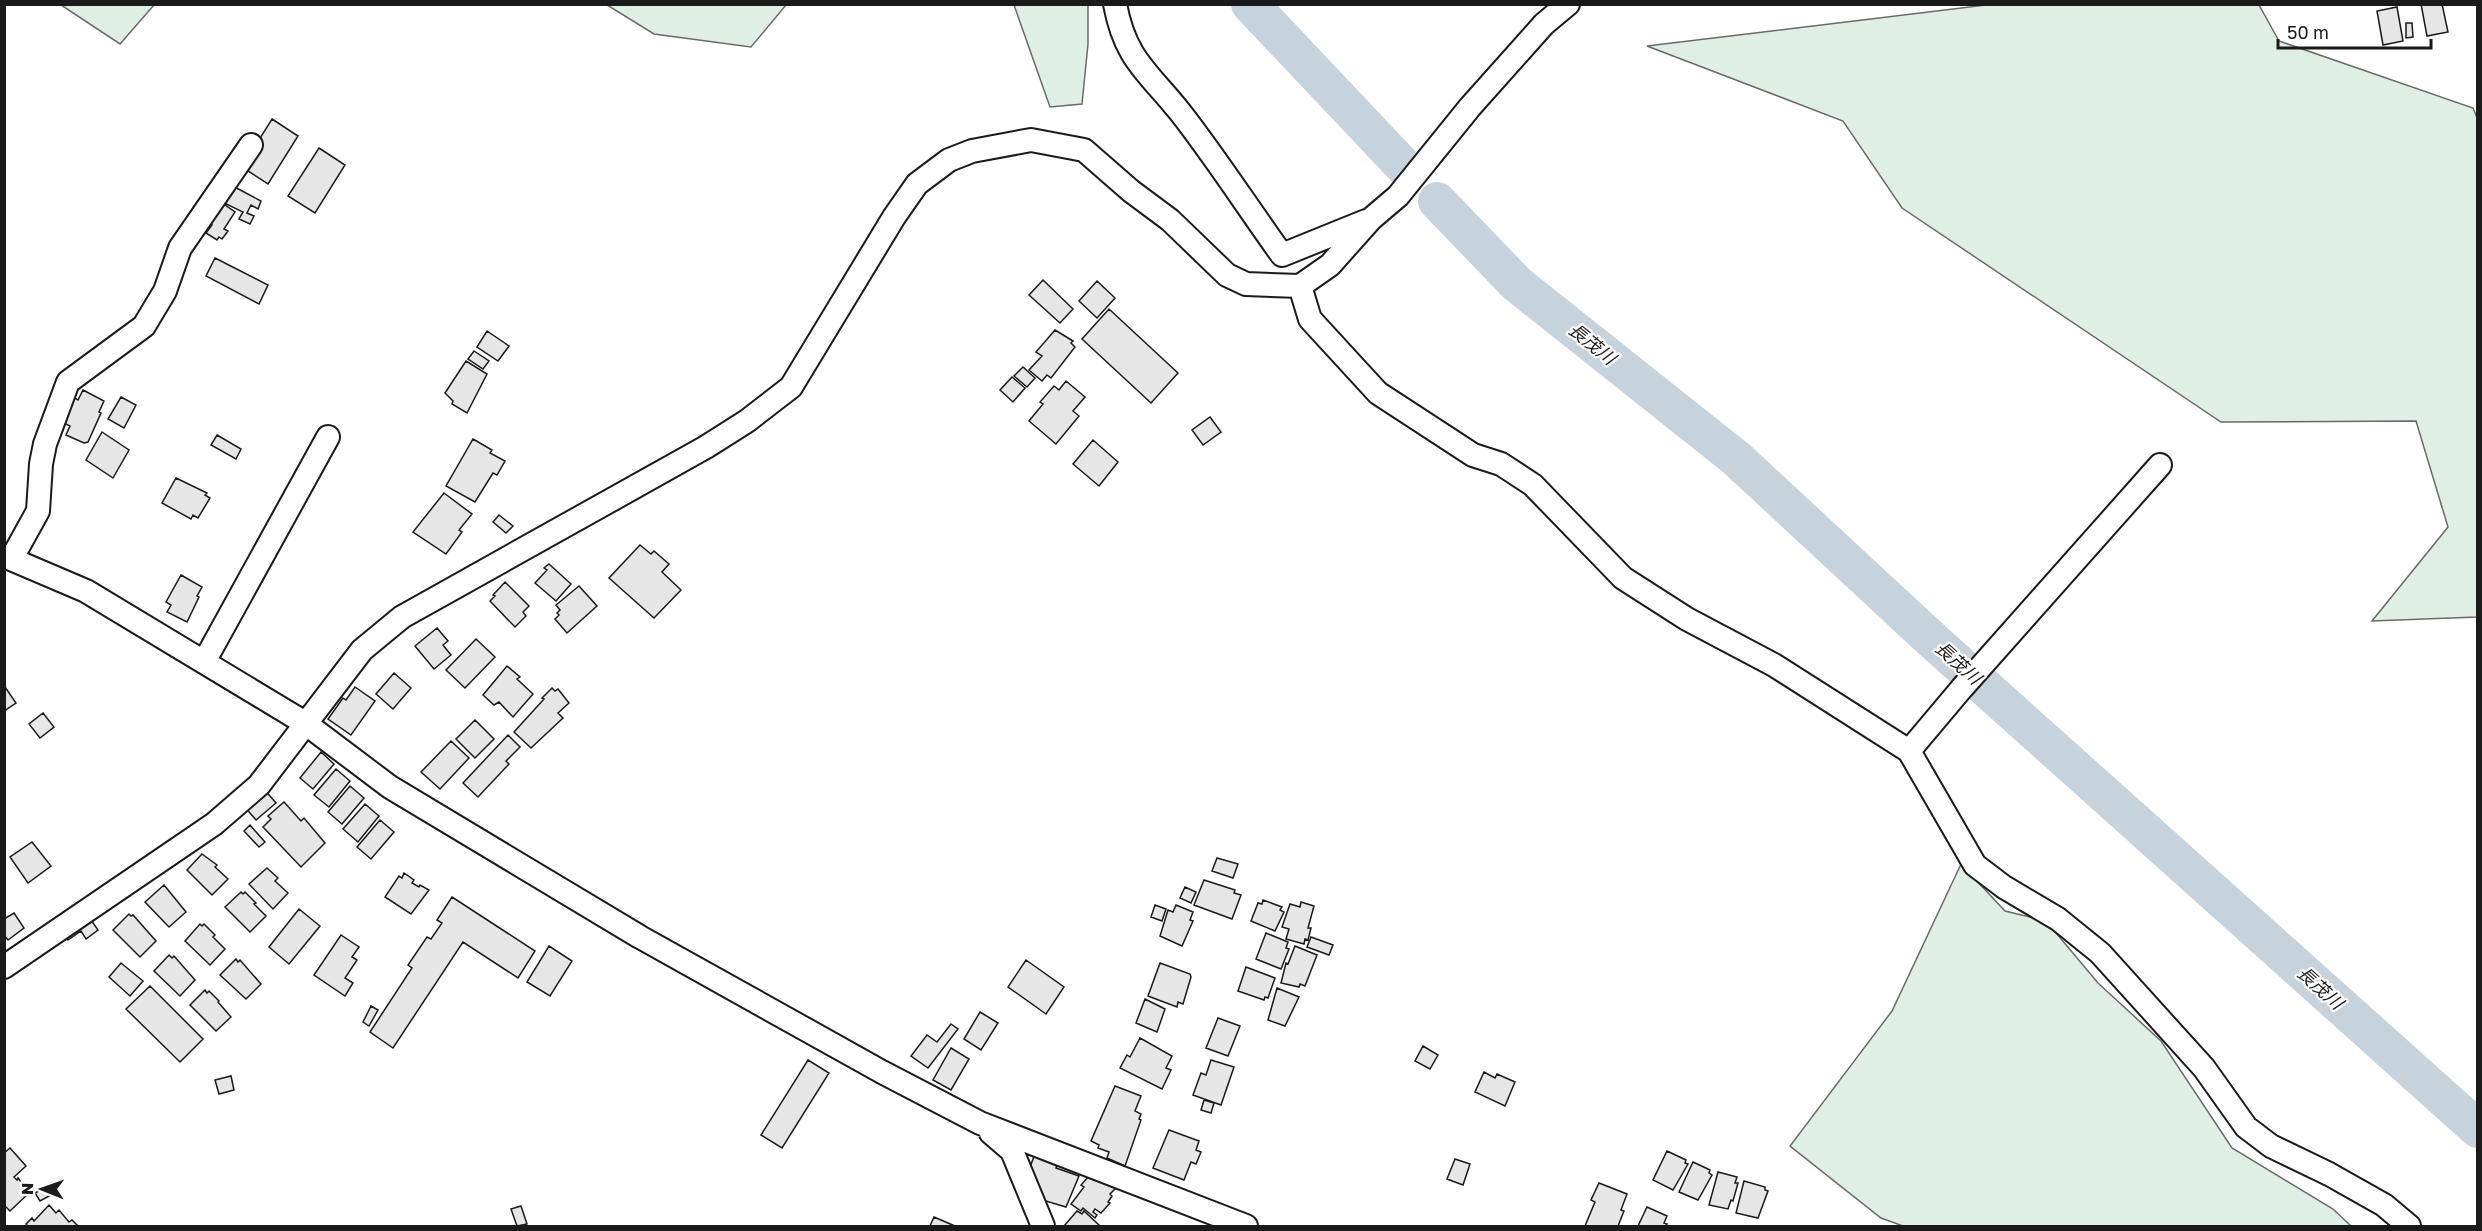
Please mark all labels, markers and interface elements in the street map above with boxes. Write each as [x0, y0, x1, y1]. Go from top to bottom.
scale bar [2278, 12, 2431, 50]
text: 50 m [2287, 21, 2329, 43]
water label: 長茂川 [1565, 318, 1622, 370]
water label: 長茂川 [1931, 636, 1988, 690]
water label: 長茂川 [2293, 961, 2350, 1015]
north arrow [12, 1159, 72, 1219]
text: N [17, 1182, 37, 1195]

